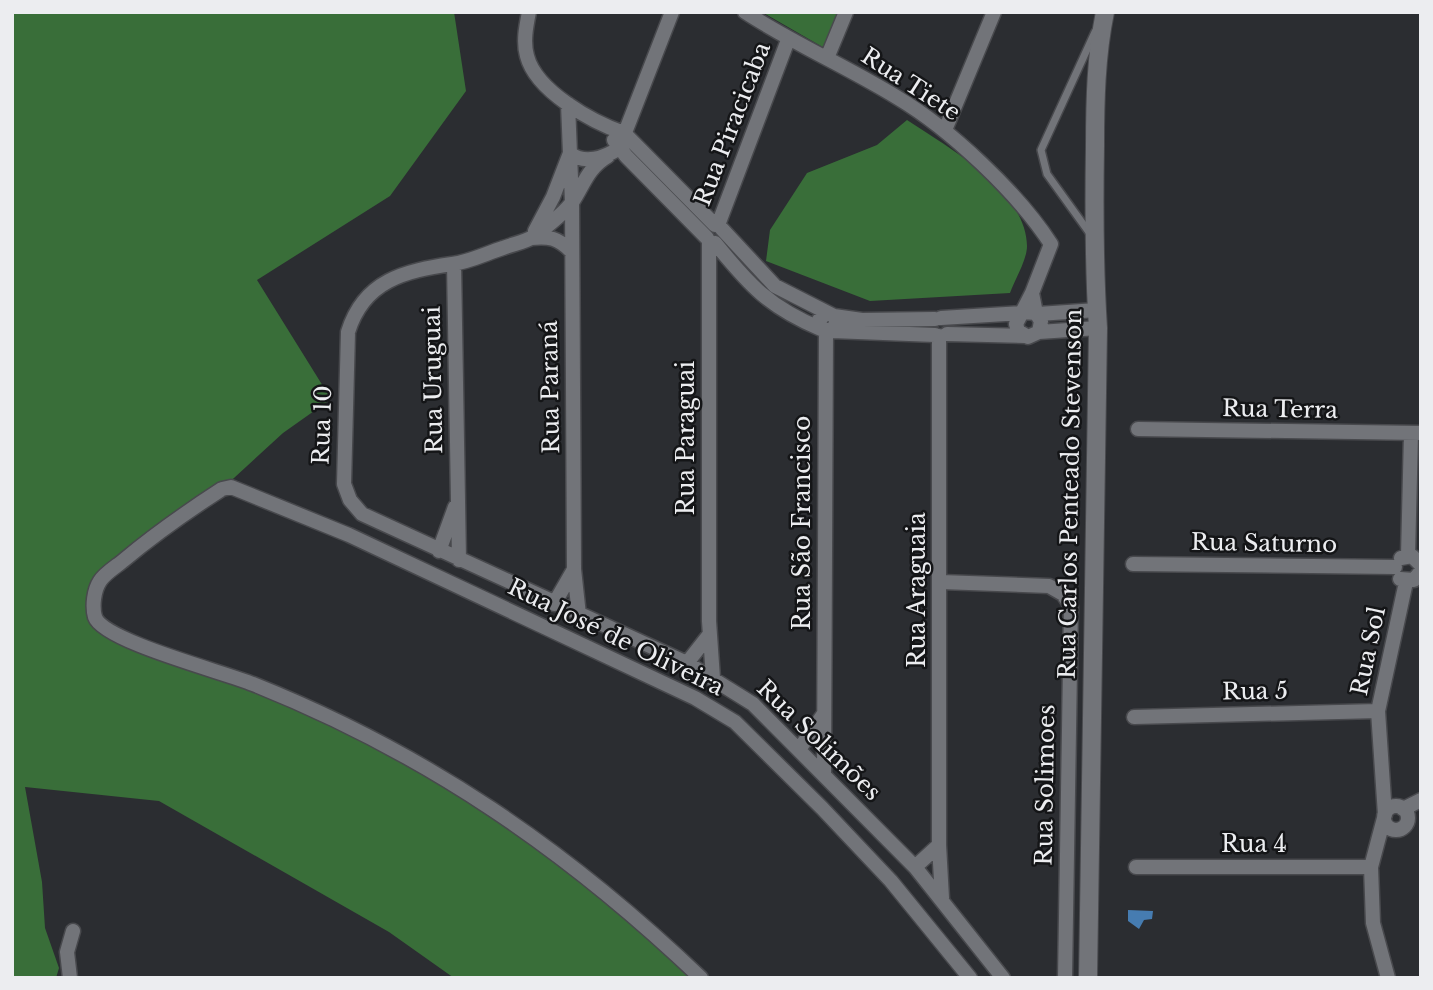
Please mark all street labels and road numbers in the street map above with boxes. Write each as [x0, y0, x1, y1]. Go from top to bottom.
street label: Rua Piracicaba [688, 38, 776, 210]
street label: Rua Tiete [856, 42, 966, 126]
street label: Rua Uruguai [418, 306, 448, 454]
street label: Rua Carlos Penteado Stevenson [1053, 308, 1087, 679]
street label: Rua Paraná [535, 320, 565, 454]
street label: Rua Paraguai [672, 361, 700, 515]
street label: Rua 10 [307, 385, 337, 465]
street label: Rua Terra [1222, 394, 1338, 424]
street label: Rua São Francisco [788, 416, 816, 630]
street label: Rua Araguaia [903, 512, 931, 668]
street label: Rua Saturno [1191, 528, 1337, 558]
street label: Rua José de Oliveira [504, 573, 729, 702]
street label: Rua Sol [1345, 604, 1391, 698]
street label: Rua Solimões [751, 674, 887, 806]
street label: Rua 5 [1222, 676, 1288, 706]
street label: Rua Solimoes [1030, 704, 1060, 866]
street label: Rua 4 [1221, 830, 1287, 858]

